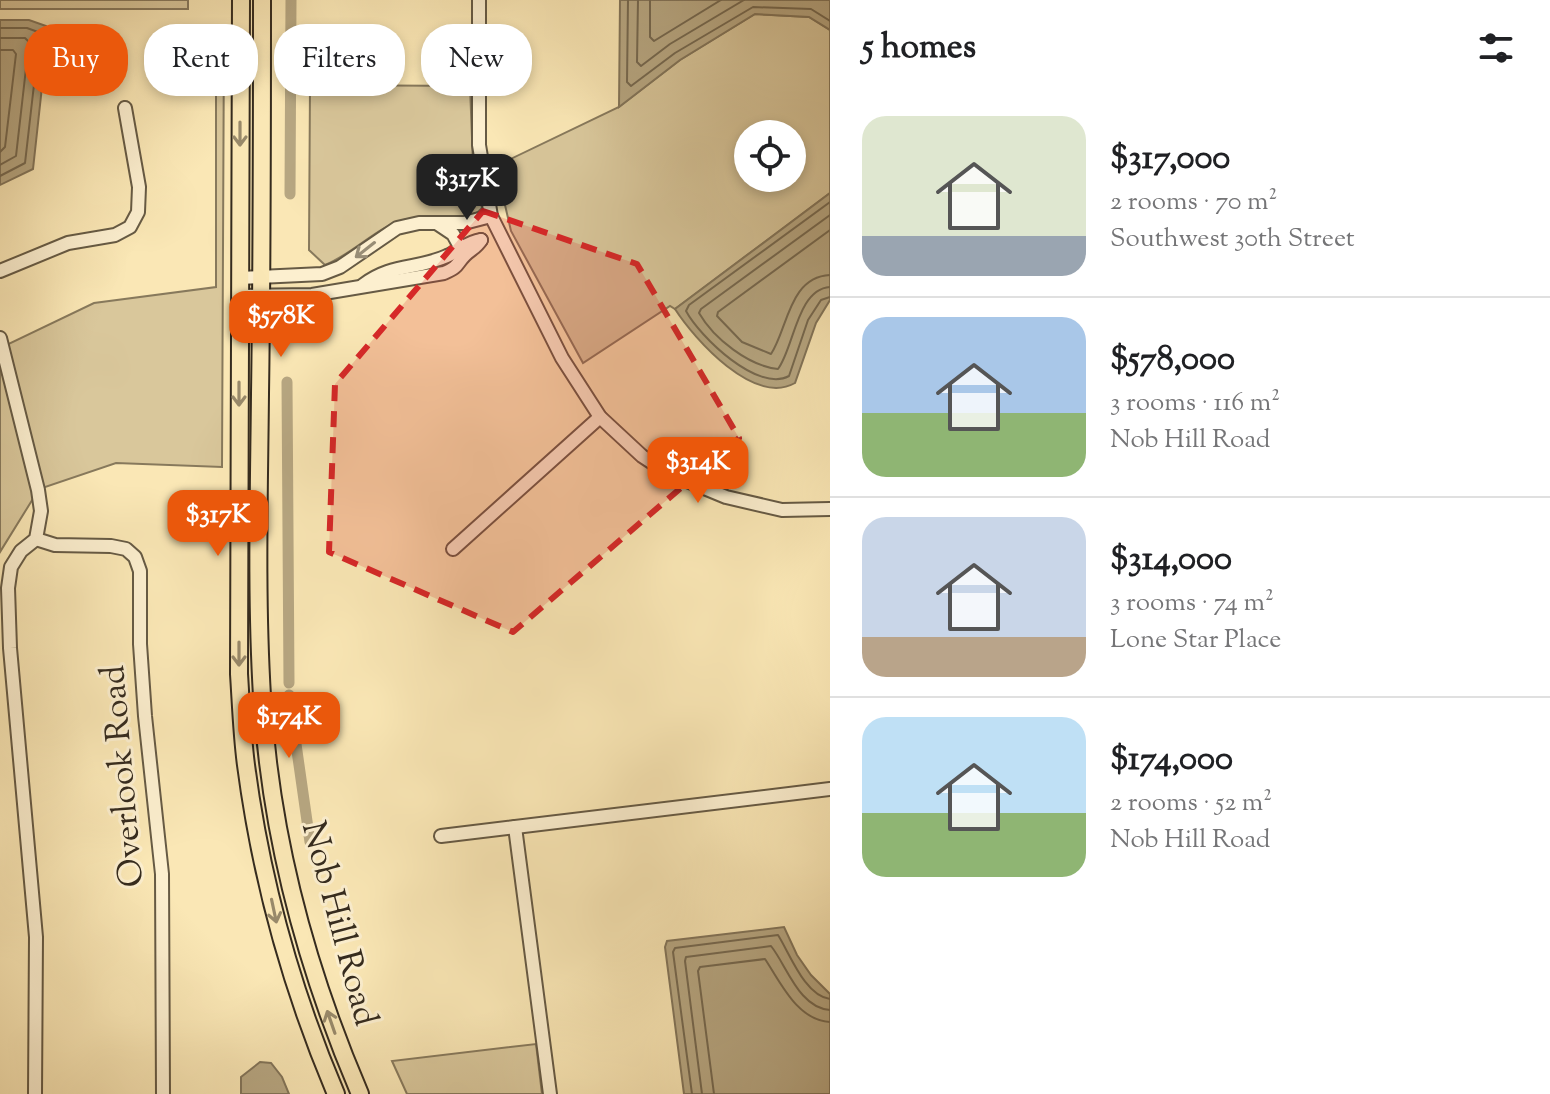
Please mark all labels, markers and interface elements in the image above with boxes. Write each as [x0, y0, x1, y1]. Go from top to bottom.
chip: Buy [24, 24, 128, 96]
chip: Rent [144, 24, 258, 96]
chip: Filters [274, 24, 405, 96]
chip: New [421, 24, 532, 96]
text: 5 homes [862, 24, 976, 73]
icon: filters [1474, 26, 1518, 70]
one-way arrow [232, 120, 248, 147]
map controls [734, 120, 806, 192]
button: locate [734, 120, 806, 192]
text: $317,000 [1110, 135, 1230, 184]
icon: home [926, 148, 1022, 244]
pin: $317K [411, 154, 523, 222]
text: $317K [434, 161, 500, 198]
text: 2 rooms · 70 m² [1110, 184, 1277, 221]
text: Southwest 30th Street [1110, 221, 1355, 258]
one-way arrow [355, 241, 376, 258]
pin: $578K [225, 291, 337, 359]
text: $578K [247, 298, 315, 335]
text: $578,000 [1110, 336, 1235, 385]
icon: home [926, 349, 1022, 445]
one-way arrow [231, 380, 247, 407]
text: 3 rooms · 116 m² [1110, 385, 1280, 422]
text: Nob Hill Road [1110, 422, 1271, 459]
pin: $314K [642, 437, 754, 505]
text: $314K [665, 444, 731, 481]
pin: $317K [162, 490, 274, 558]
text: $317K [185, 497, 251, 534]
text: $314,000 [1110, 536, 1232, 585]
icon: home [926, 549, 1022, 645]
text: 3 rooms · 74 m² [1110, 585, 1274, 622]
text: Lone Star Place [1110, 622, 1281, 659]
one-way arrow [231, 640, 247, 667]
street label: Overlook Road [90, 663, 158, 889]
pin: $174K [233, 692, 345, 760]
text: $174K [256, 699, 322, 736]
text: $174,000 [1110, 736, 1233, 785]
icon: home [926, 749, 1022, 845]
text: 2 rooms · 52 m² [1110, 785, 1272, 822]
street label: Nob Hill Road [287, 816, 389, 1032]
text: Nob Hill Road [1110, 822, 1271, 859]
one-way arrow [267, 898, 282, 923]
one-way arrow [323, 1009, 338, 1034]

